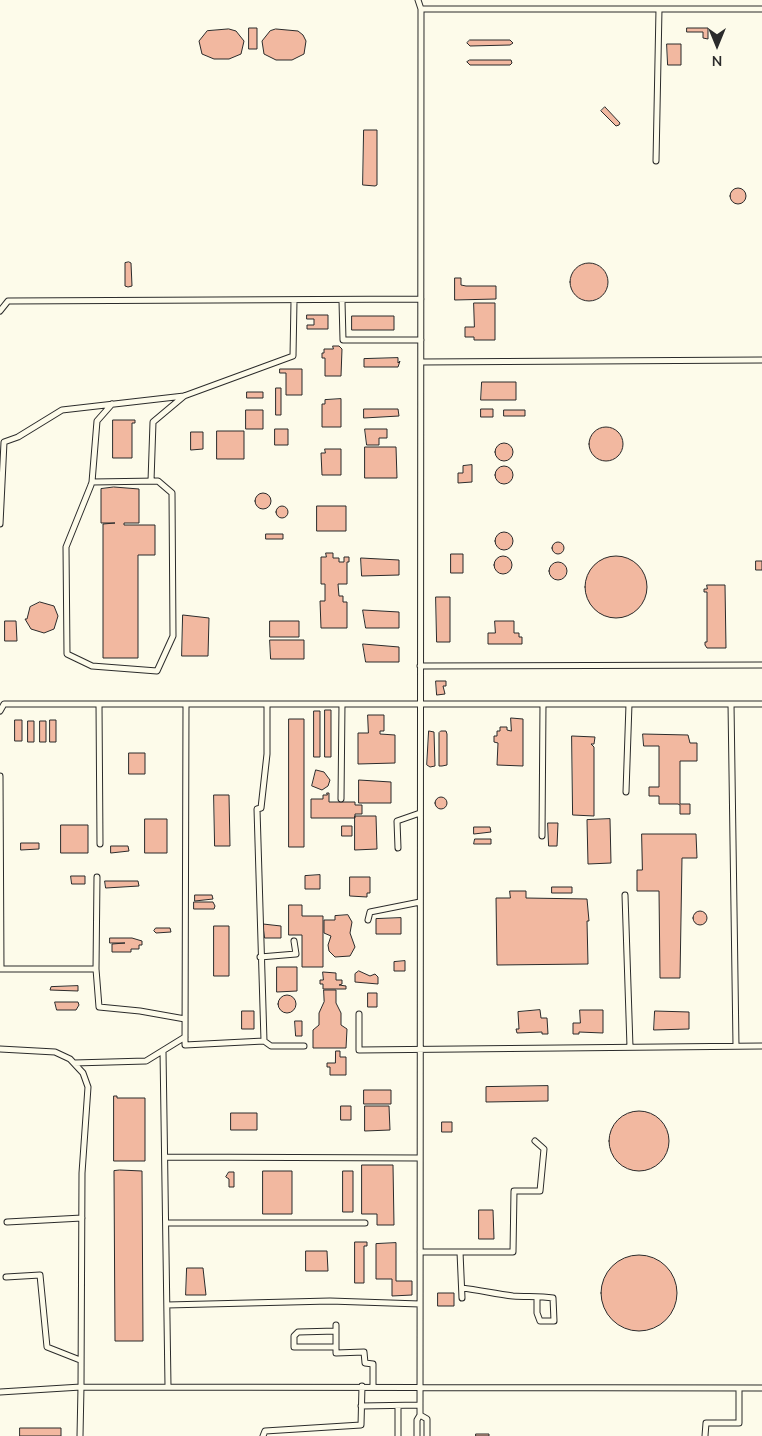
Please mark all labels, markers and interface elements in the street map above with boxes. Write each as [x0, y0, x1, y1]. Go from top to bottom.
north arrow [692, 20, 742, 70]
text: N [712, 51, 722, 70]

